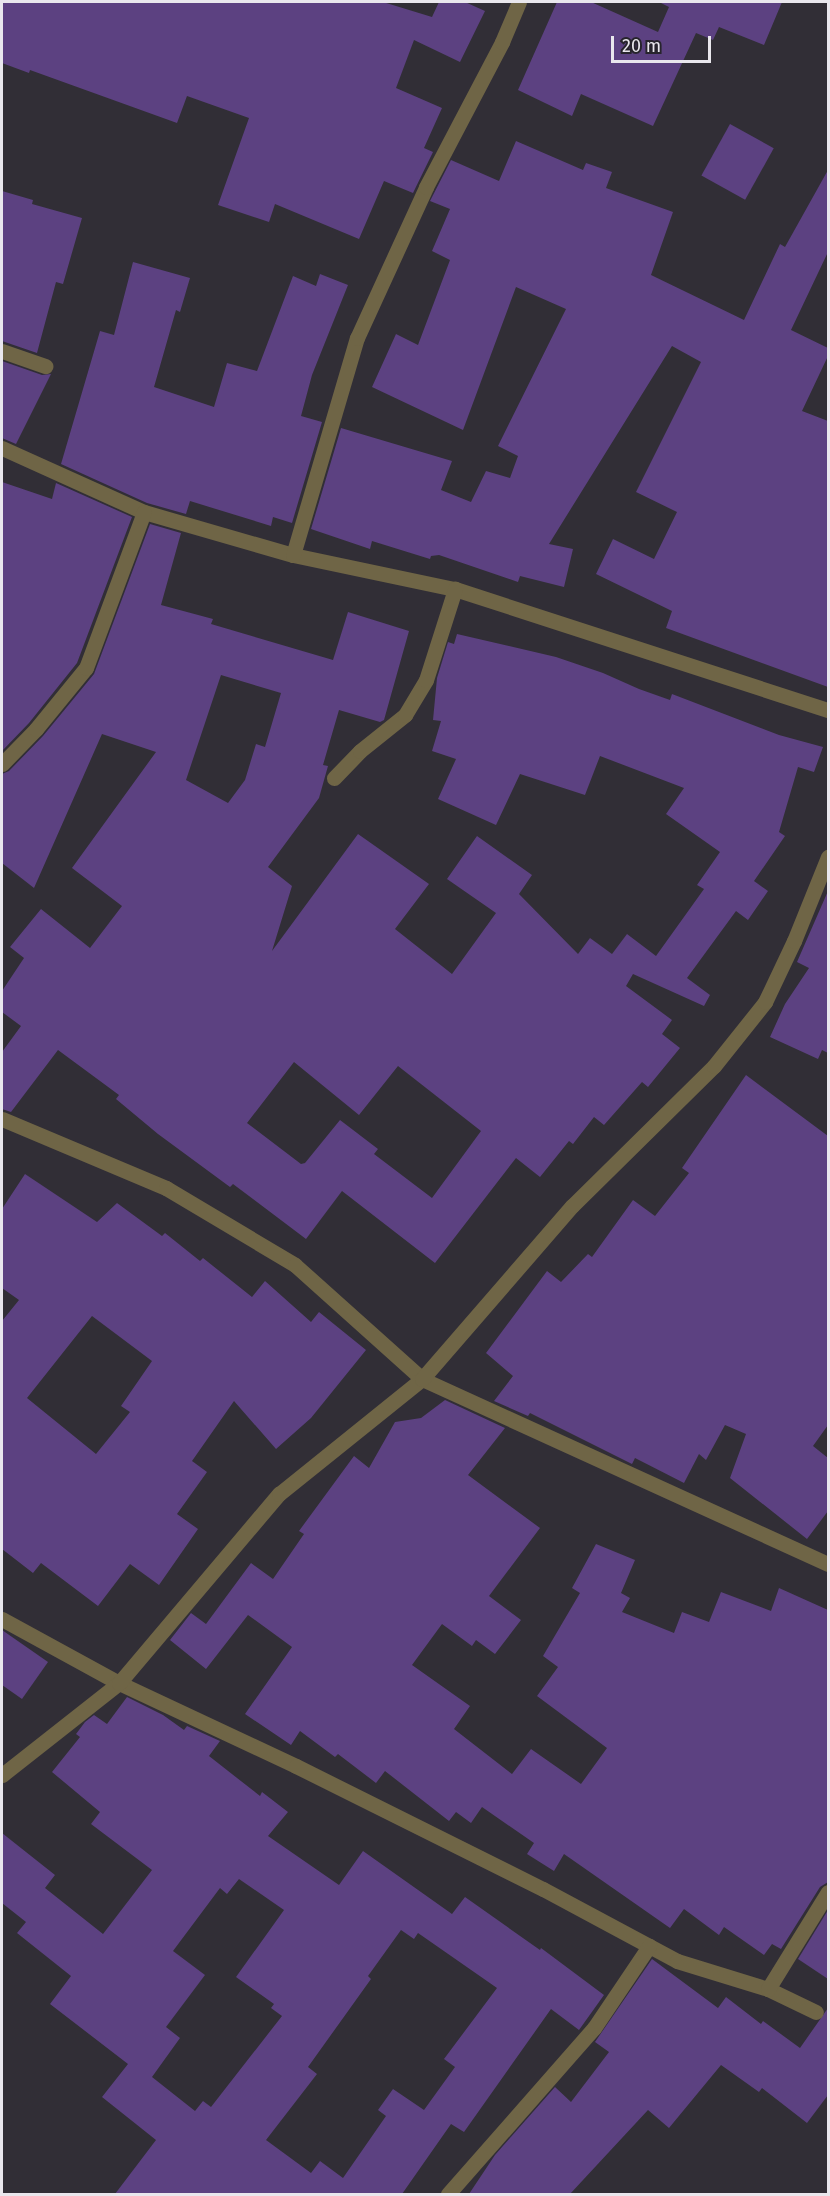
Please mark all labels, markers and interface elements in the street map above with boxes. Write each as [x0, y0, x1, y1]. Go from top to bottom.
scale bar [614, 24, 714, 62]
text: 20 m [622, 35, 661, 57]

